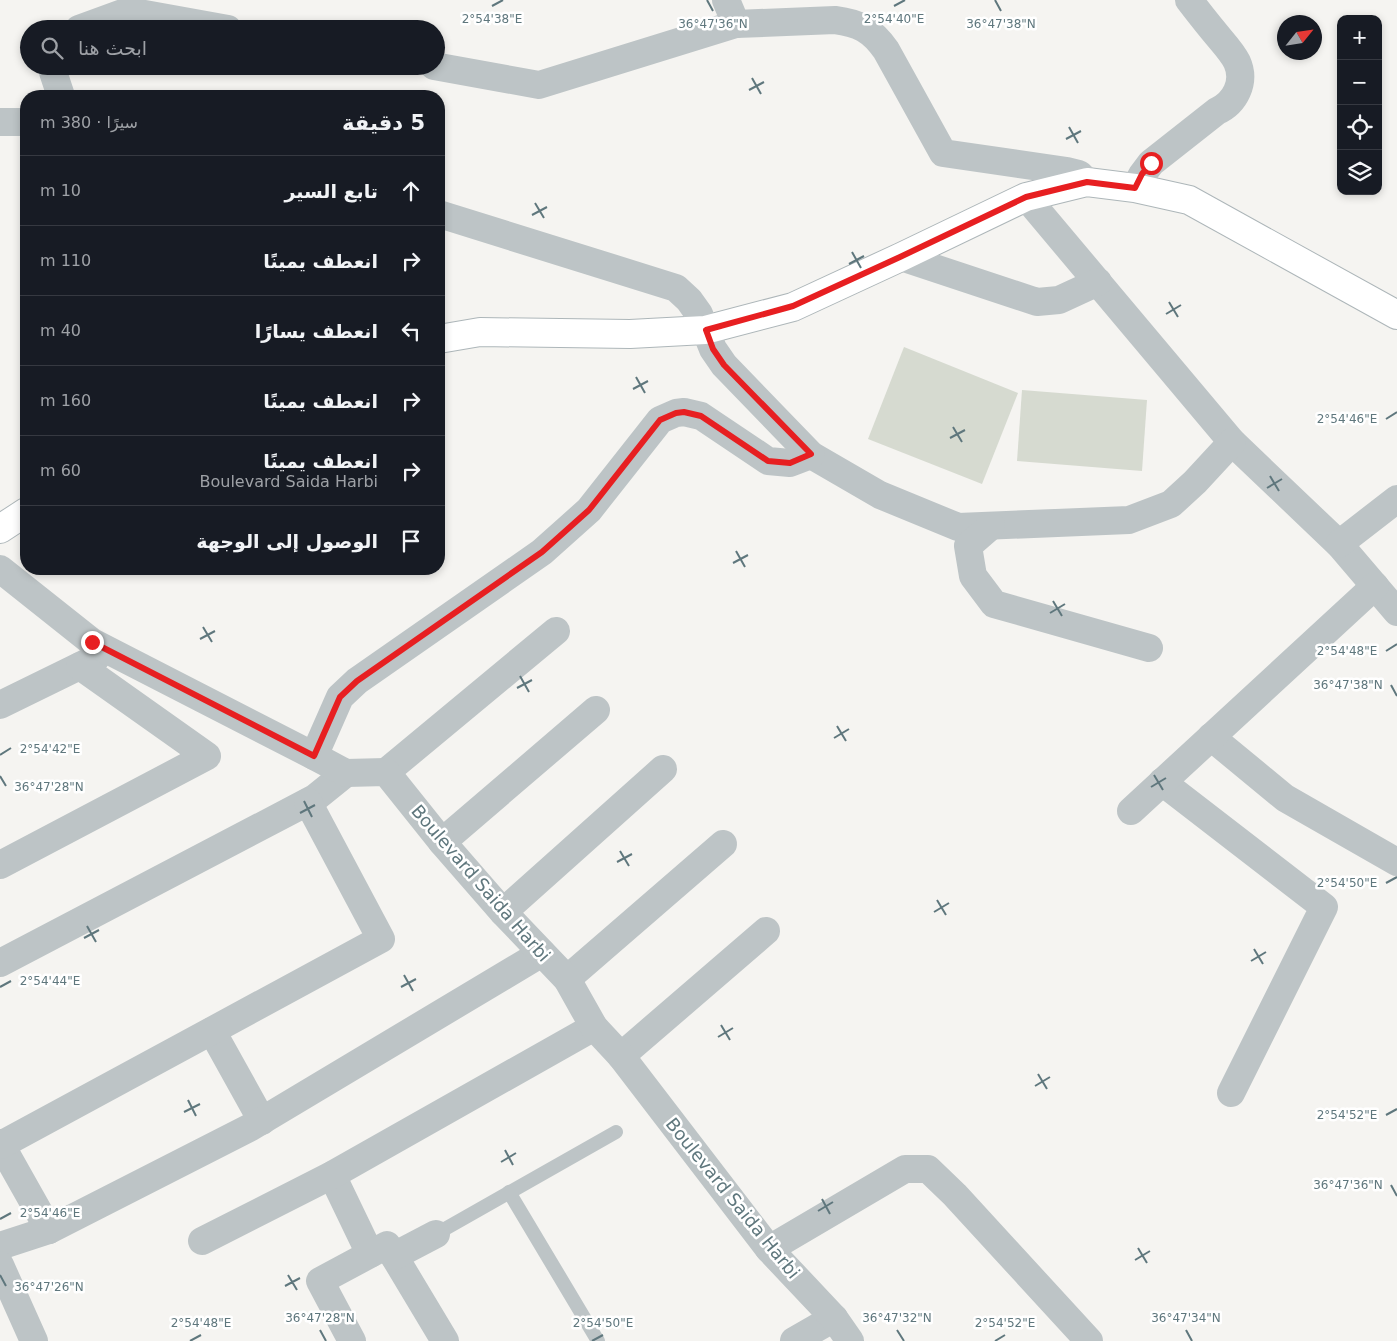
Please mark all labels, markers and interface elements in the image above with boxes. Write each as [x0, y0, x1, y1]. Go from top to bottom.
text: 2°54'38"E [462, 12, 522, 26]
text: 2°54'40"E [864, 12, 924, 26]
north arrow [1277, 15, 1322, 60]
map controls [1337, 15, 1382, 195]
button: + [1337, 15, 1382, 60]
text: 36°47'36"N [678, 17, 748, 31]
text: 36°47'38"N [966, 17, 1036, 31]
search box [20, 20, 445, 75]
icon: search [38, 34, 66, 62]
text: ابحث هنا [78, 37, 147, 59]
button: − [1337, 60, 1382, 105]
button: locate [1337, 105, 1382, 150]
text: 5 دقيقة [342, 111, 425, 135]
text: سيرًا · 380 m [40, 113, 138, 132]
button: layers [1337, 150, 1382, 195]
route start [1140, 152, 1163, 175]
icon: ahead [397, 177, 425, 205]
text: تابع السير [284, 180, 378, 202]
text: 10 m [40, 181, 81, 200]
icon: right [397, 247, 425, 275]
text: انعطف يمينًا [263, 250, 378, 272]
text: 110 m [40, 251, 91, 270]
icon: left [397, 317, 425, 345]
text: انعطف يسارًا [255, 320, 378, 342]
text: 40 m [40, 321, 81, 340]
icon: right [397, 387, 425, 415]
text: انعطف يمينًا [263, 390, 378, 412]
text: 160 m [40, 391, 91, 410]
text: 2°54'46"E [1317, 412, 1377, 426]
text: انعطف يمينًا [263, 450, 378, 472]
icon: right [397, 457, 425, 485]
text: 60 m [40, 461, 81, 480]
text: Boulevard Saida Harbi [200, 472, 378, 491]
icon: arrive [397, 527, 425, 555]
text: الوصول إلى الوجهة [196, 530, 378, 552]
route end [81, 631, 104, 654]
text: 2°54'48"E [1317, 644, 1377, 658]
text: 36°47'38"N [1313, 678, 1383, 692]
text: 2°54'42"E [20, 742, 80, 756]
text: 36°47'28"N [14, 780, 84, 794]
street label: Boulevard Saida Harbi [407, 800, 555, 966]
text: 2°54'50"E [1317, 876, 1377, 890]
text: 2°54'44"E [20, 974, 80, 988]
text: 2°54'52"E [1317, 1108, 1377, 1122]
street label: Boulevard Saida Harbi [662, 1113, 804, 1283]
text: 36°47'36"N [1313, 1178, 1383, 1192]
text: 2°54'46"E [20, 1206, 80, 1220]
text: 36°47'26"N [14, 1280, 84, 1294]
text: 36°47'28"N [285, 1311, 355, 1325]
text: 36°47'32"N [862, 1311, 932, 1325]
text: 36°47'34"N [1151, 1311, 1221, 1325]
text: 2°54'48"E [171, 1316, 231, 1330]
text: 2°54'50"E [573, 1316, 633, 1330]
text: 2°54'52"E [975, 1316, 1035, 1330]

